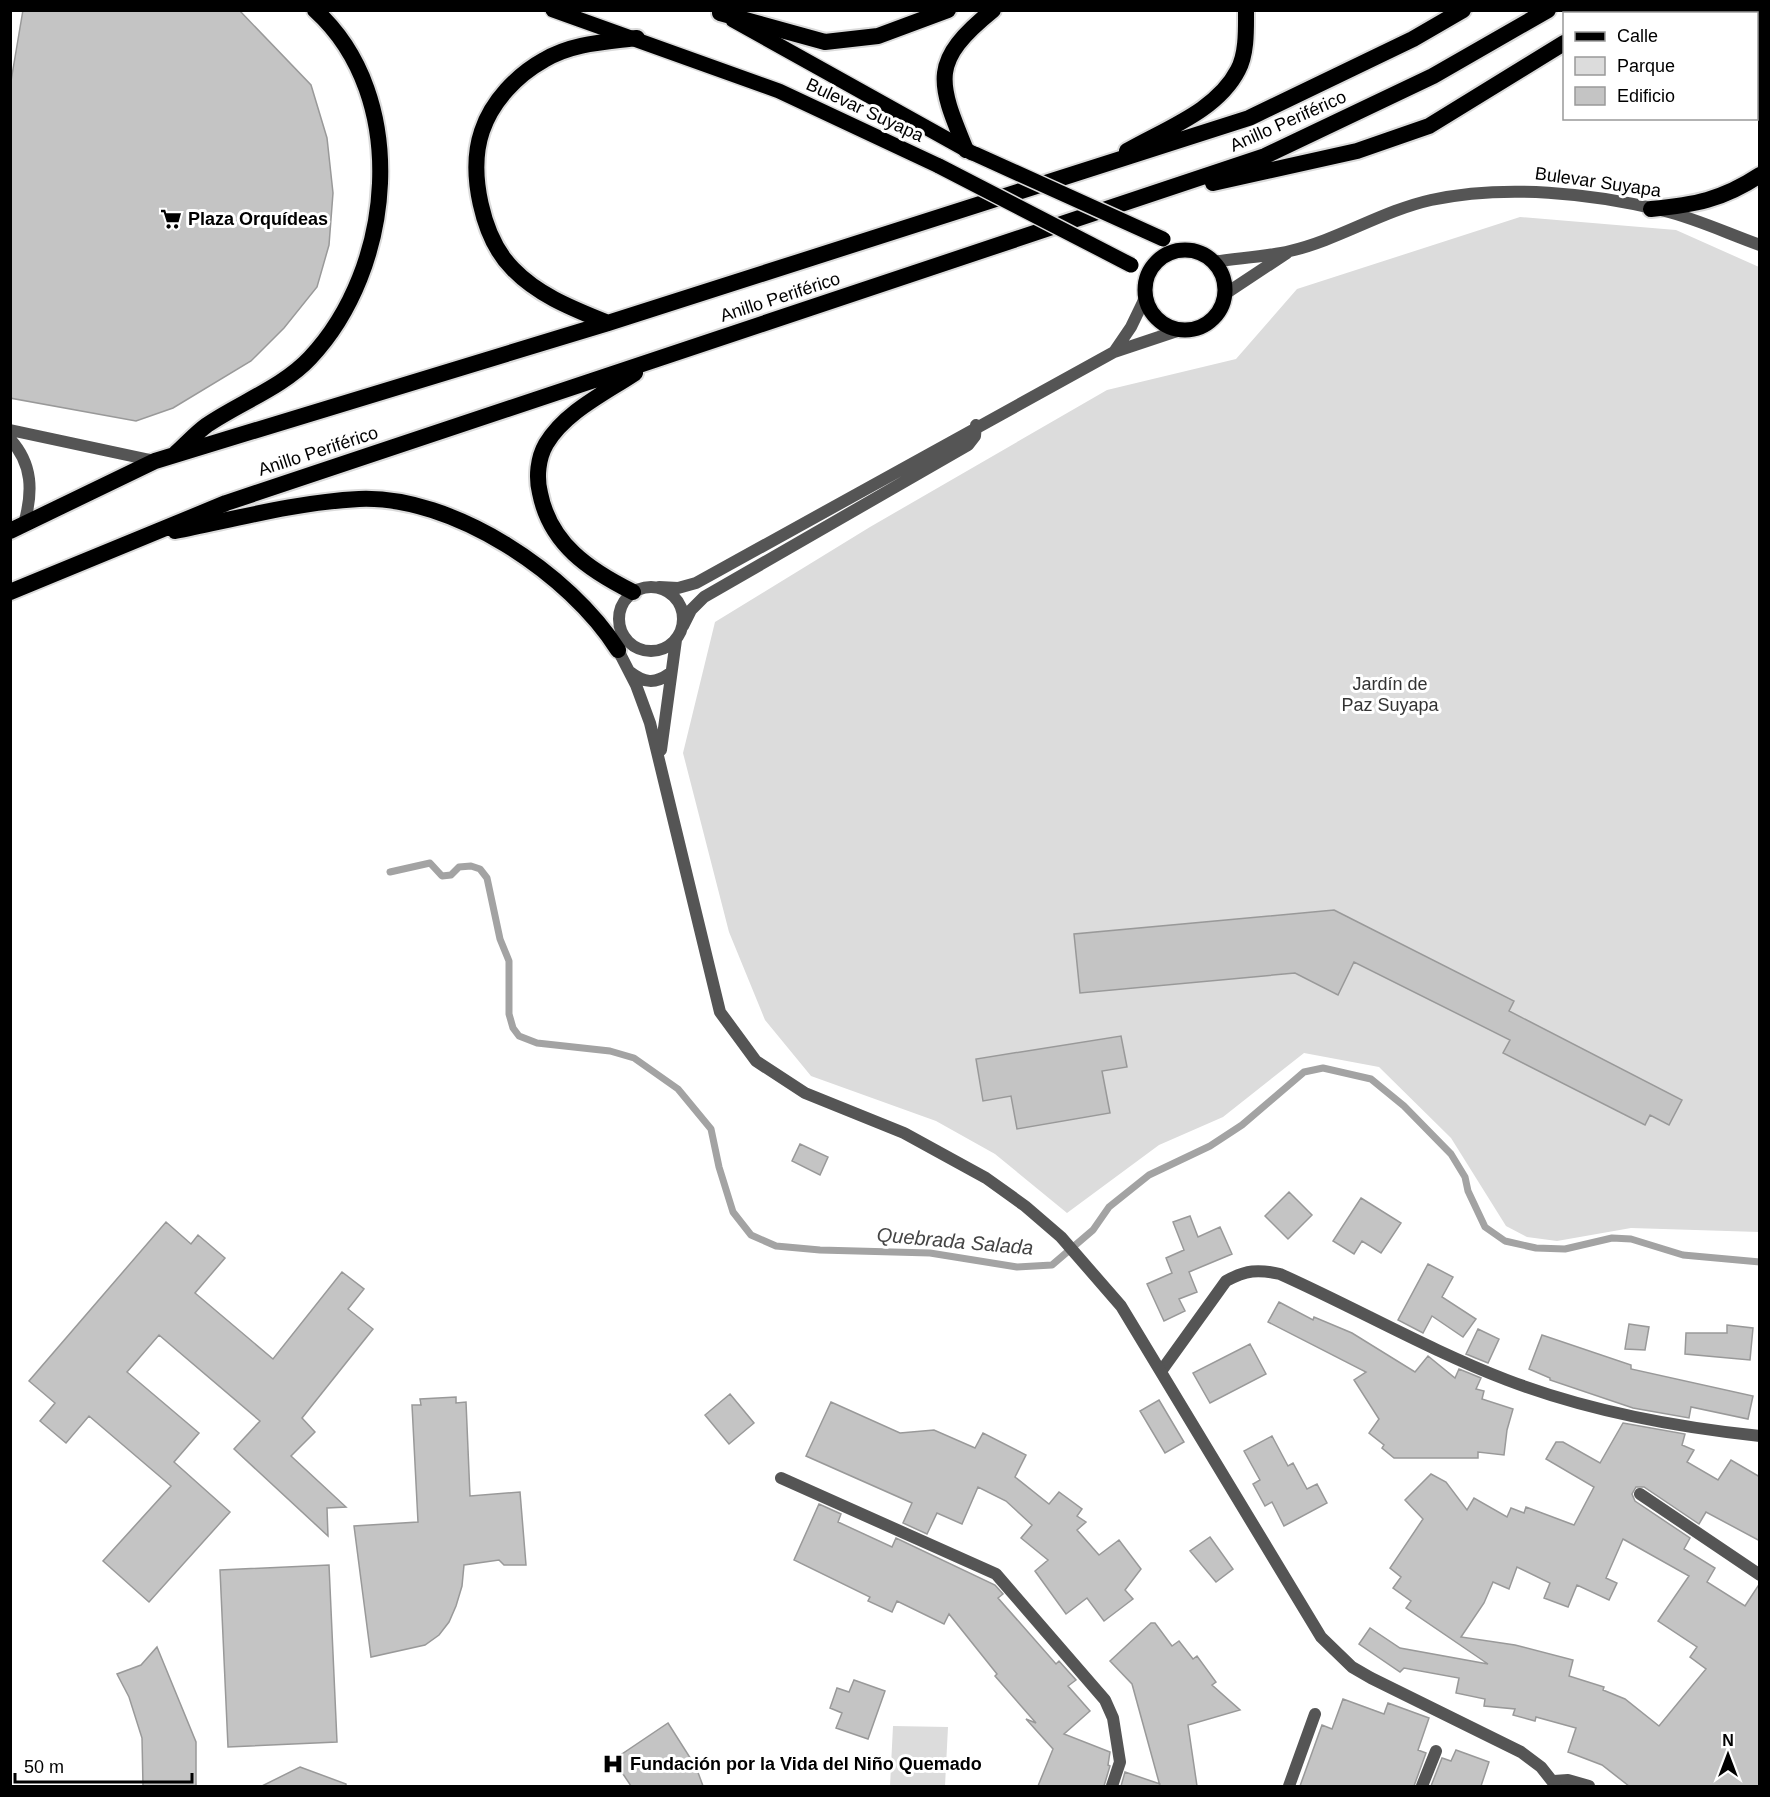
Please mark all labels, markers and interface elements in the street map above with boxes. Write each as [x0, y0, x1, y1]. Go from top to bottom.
legend [1563, 12, 1758, 120]
text: Calle [1617, 26, 1658, 46]
text: Parque [1617, 56, 1675, 76]
street label: Bulevar Suyapa [803, 74, 928, 146]
street label: Anillo Periférico [1227, 86, 1349, 156]
text: Edificio [1617, 86, 1675, 106]
street label: Bulevar Suyapa [1534, 163, 1663, 201]
supermarket icon: Plaza Orquídeas [159, 207, 183, 231]
place label: Plaza Orquídeas [188, 209, 328, 229]
street label: Anillo Periférico [717, 268, 843, 326]
street label: Anillo Periférico [255, 422, 381, 480]
park label: Jardín de Paz Suyapa [1341, 674, 1440, 715]
water label: Quebrada Salada [876, 1223, 1034, 1259]
north arrow [1698, 1725, 1758, 1785]
text: N [1722, 1732, 1734, 1749]
scale bar [15, 1746, 192, 1784]
hospital icon: Fundación por la Vida del Niño Quemado [601, 1752, 625, 1776]
place label: Fundación por la Vida del Niño Quemado [630, 1754, 982, 1774]
text: 50 m [24, 1757, 64, 1777]

